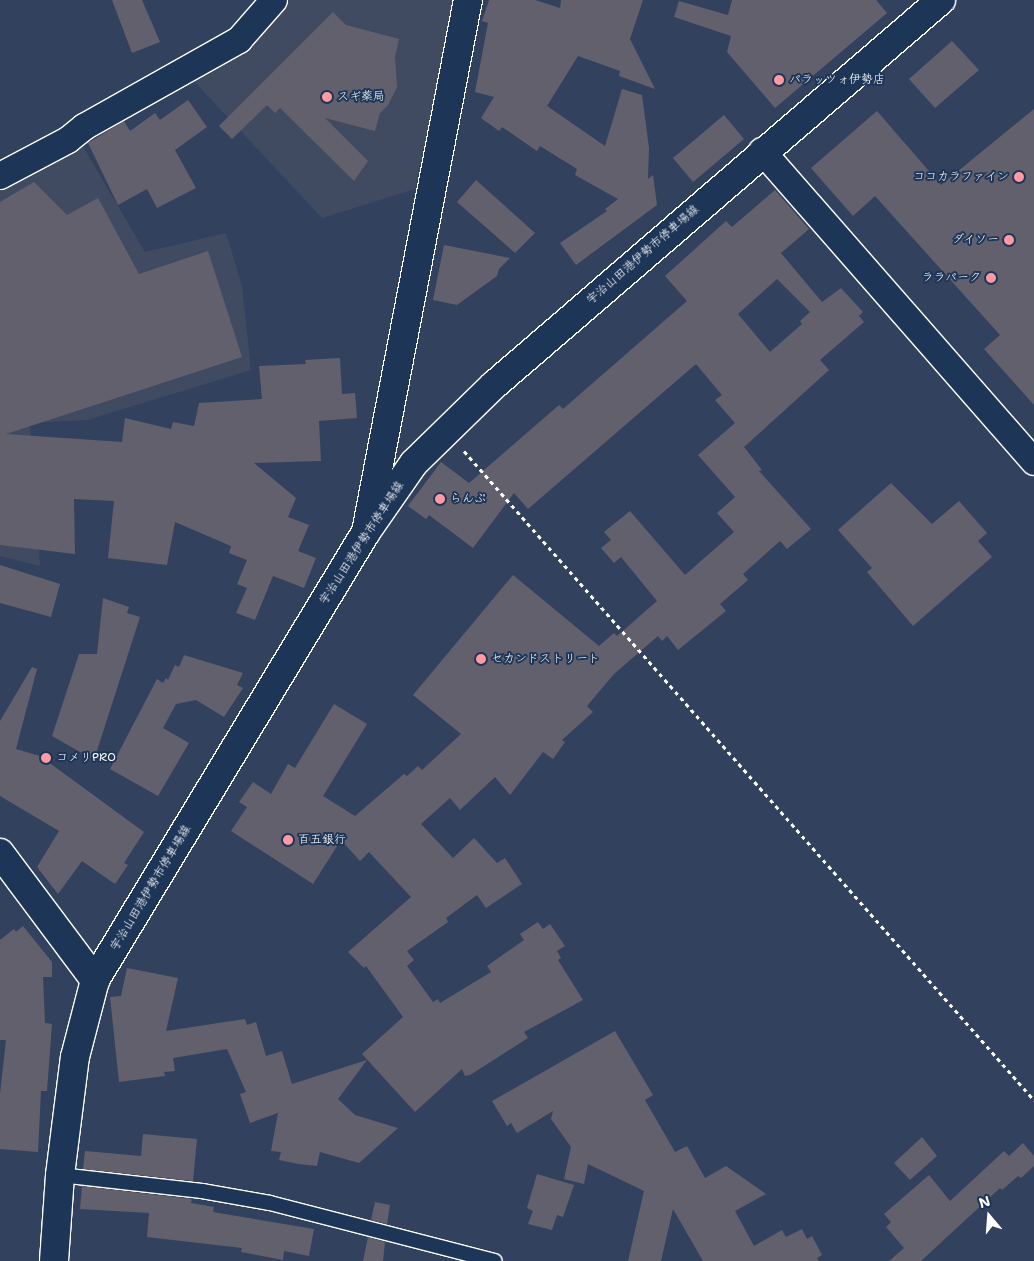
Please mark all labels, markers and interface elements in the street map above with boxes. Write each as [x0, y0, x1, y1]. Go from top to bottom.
place label: パラッツォ伊勢店 [789, 73, 885, 87]
marker: パラッツォ伊勢店 [773, 74, 785, 86]
place label: スギ薬局 [337, 90, 385, 104]
marker: スギ薬局 [321, 91, 333, 103]
place label: ココカラファイン [913, 170, 1009, 184]
marker: ココカラファイン [1013, 171, 1025, 183]
street label: 宇治山田港伊勢市停車場線 [584, 202, 702, 308]
place label: ダイソー [951, 233, 999, 247]
marker: ダイソー [1003, 234, 1015, 246]
place label: ララパーク [921, 271, 981, 285]
marker: ララパーク [985, 272, 997, 284]
street label: 宇治山田港伊勢市停車場線 [317, 479, 407, 607]
place label: らんぷ [450, 492, 486, 506]
marker: らんぷ [434, 493, 446, 505]
place label: セカンドストリート [491, 652, 599, 666]
marker: セカンドストリート [475, 653, 487, 665]
place label: コメリPRO [56, 751, 116, 765]
marker: コメリPRO [40, 752, 52, 764]
street label: 宇治山田港伊勢市停車場線 [108, 823, 194, 953]
place label: 百五銀行 [298, 833, 346, 847]
marker: 百五銀行 [282, 834, 294, 846]
north arrow [964, 1191, 1014, 1241]
text: N [976, 1191, 992, 1212]

